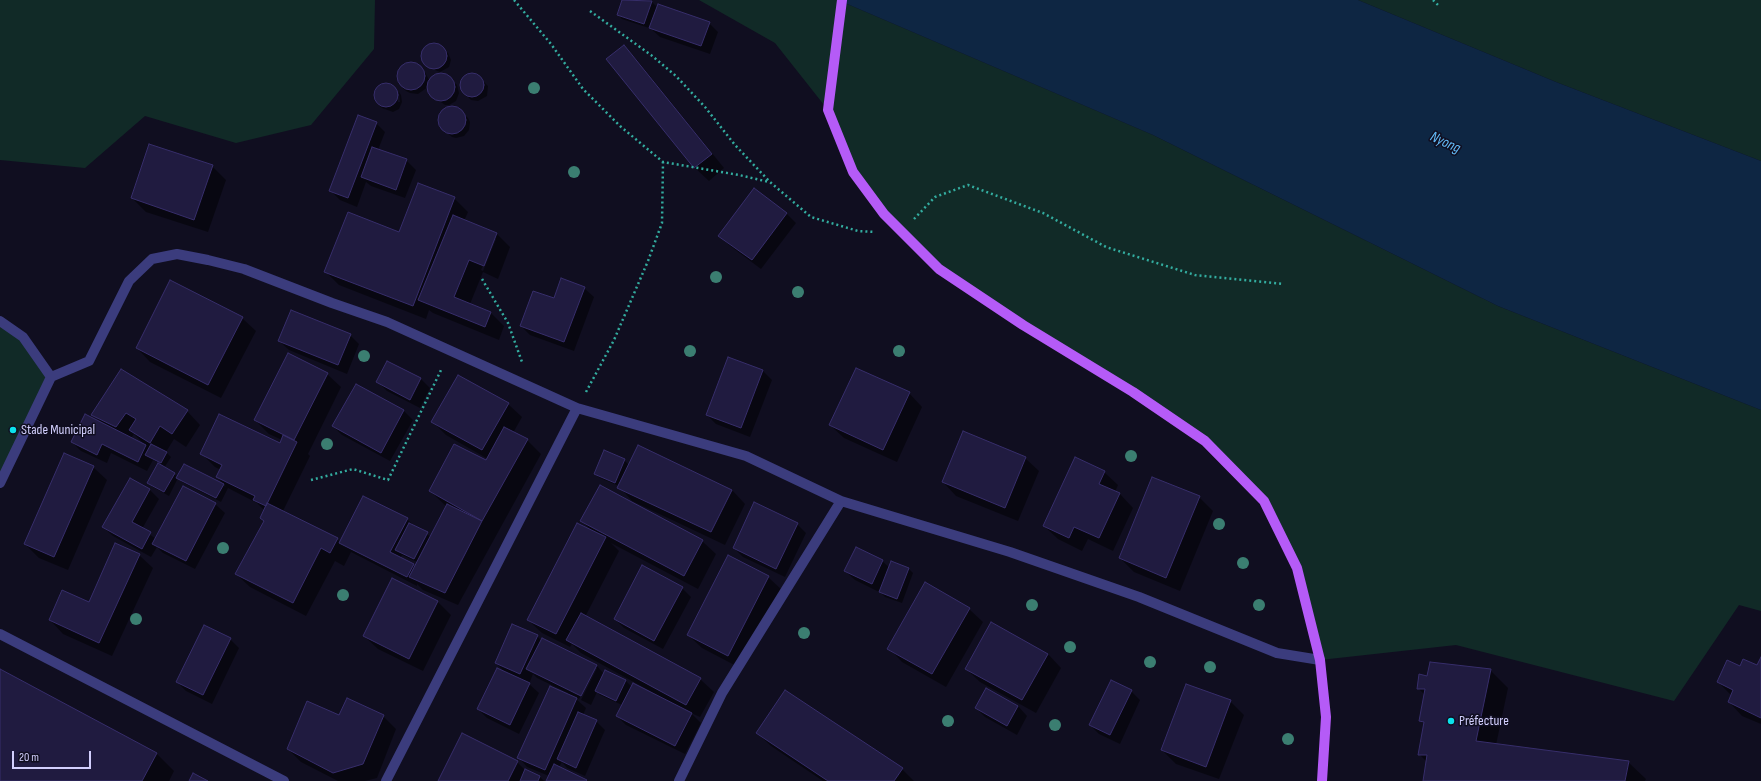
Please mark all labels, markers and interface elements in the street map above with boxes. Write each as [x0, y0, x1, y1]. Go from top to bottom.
water label: Nyong [1427, 128, 1463, 158]
place label: Stade Municipal [21, 422, 95, 438]
marker: Stade Municipal [8, 425, 18, 435]
place label: Préfecture [1459, 713, 1509, 729]
marker: Préfecture [1446, 716, 1456, 726]
scale bar [14, 743, 93, 769]
text: 20 m [19, 750, 39, 765]

